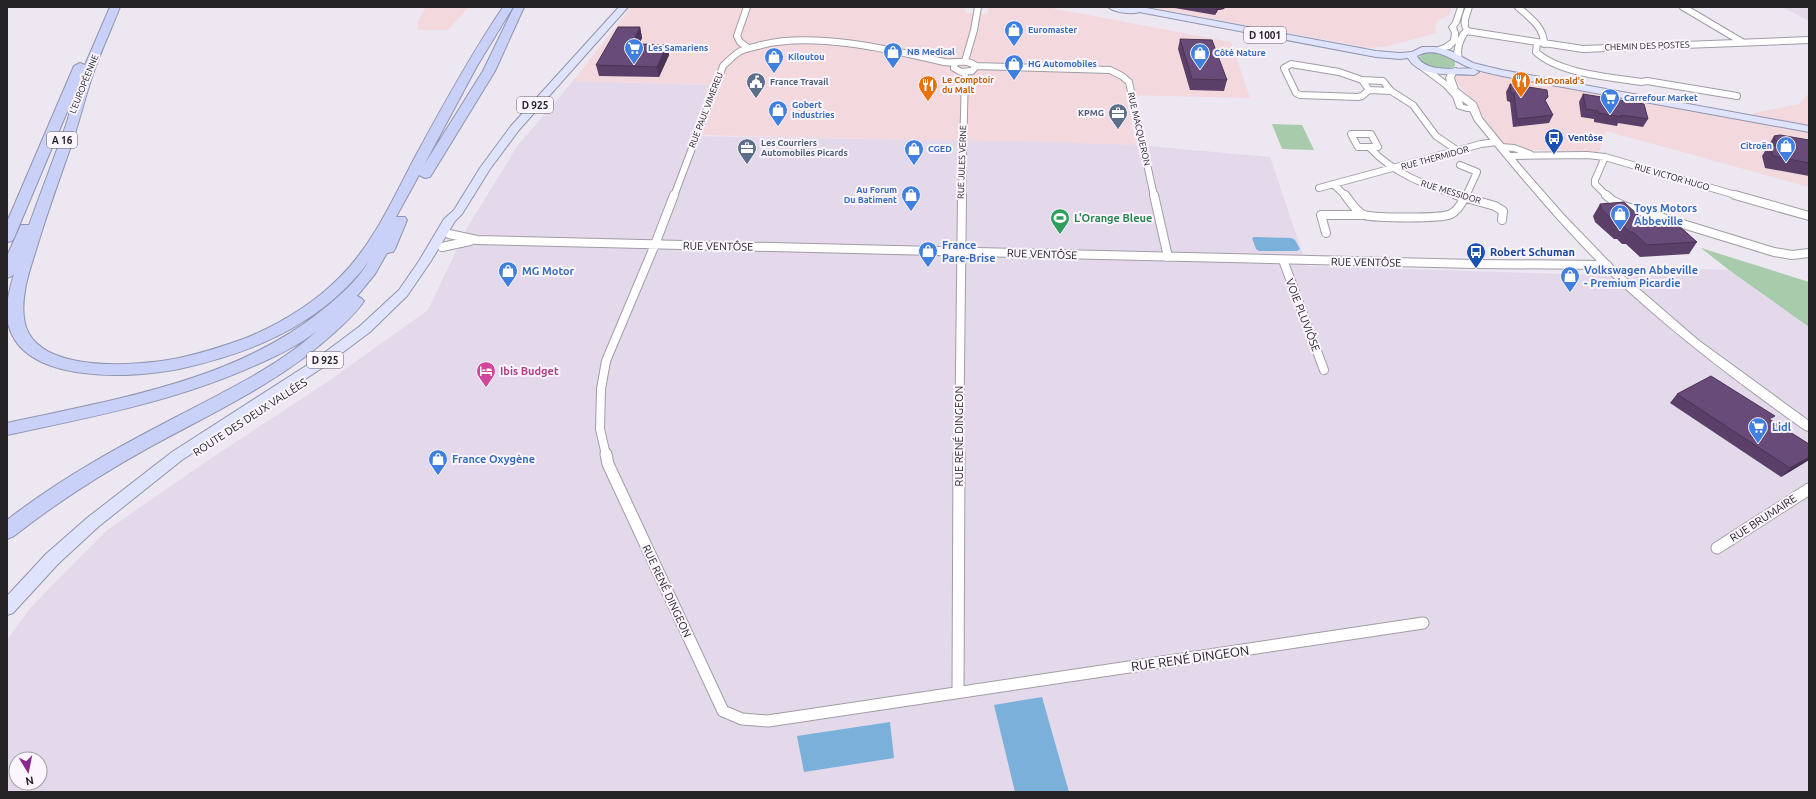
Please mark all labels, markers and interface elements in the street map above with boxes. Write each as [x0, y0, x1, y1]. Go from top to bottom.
shop icon: Euromaster [1003, 19, 1025, 47]
place label: Euromaster [1028, 25, 1077, 35]
road number: D 1001 [1244, 27, 1286, 43]
supermarket icon: Les Samariens [623, 37, 645, 65]
street label: CHEMIN DES POSTES [1604, 40, 1690, 52]
shop icon: NB Medical [882, 41, 904, 69]
shop icon: Côté Nature [1189, 42, 1211, 70]
place label: Les Samariens [648, 43, 708, 53]
shop icon: Kiloutou [763, 46, 785, 74]
place label: NB Medical [907, 47, 955, 57]
place label: Côté Nature [1214, 48, 1266, 58]
street label: L'EUROPÉENNE [66, 52, 100, 115]
place label: Kiloutou [788, 52, 824, 62]
shop icon: HG Automobiles [1003, 53, 1025, 81]
place label: HG Automobiles [1028, 59, 1097, 69]
restaurant icon: McDonald's [1510, 70, 1532, 98]
street label: RUE PAUL VIMEREU [687, 71, 725, 149]
public building icon: France Travail [745, 71, 767, 99]
restaurant icon: Le Comptoir du Malt [917, 74, 939, 102]
place label: Le Comptoir du Malt [942, 75, 994, 95]
place label: McDonald's [1535, 76, 1584, 86]
place label: France Travail [770, 77, 829, 87]
supermarket icon: Carrefour Market [1599, 87, 1621, 115]
street label: RUE MACQUERON [1126, 91, 1152, 167]
place label: Carrefour Market [1624, 93, 1698, 103]
road number: D 925 [517, 97, 553, 113]
shop icon: Gobert Industries [767, 99, 789, 127]
place label: Gobert Industries [792, 100, 834, 120]
office icon: KPMG [1107, 102, 1129, 130]
place label: KPMG [1078, 108, 1104, 118]
street label: RUE JULES VERNE [956, 125, 968, 199]
bus stop icon: Ventôse [1543, 127, 1565, 155]
road number: A 16 [47, 132, 77, 148]
place label: Ventôse [1568, 133, 1603, 143]
shop icon: Citroën [1775, 135, 1797, 163]
office icon: Les Courriers Automobiles Picards [736, 137, 758, 165]
place label: Les Courriers Automobiles Picards [761, 138, 848, 158]
shop icon: CGED [903, 138, 925, 166]
place label: Citroën [1740, 141, 1772, 151]
place label: CGED [928, 144, 952, 154]
street label: RUE THERMIDOR [1400, 144, 1470, 172]
street label: RUE VICTOR HUGO [1633, 162, 1711, 192]
street label: RUE MESSIDOR [1420, 178, 1483, 206]
shop icon: Au Forum Du Batiment [900, 184, 922, 212]
place label: Au Forum Du Batiment [844, 185, 897, 205]
place label: Toys Motors Abbeville [1634, 202, 1697, 227]
shop icon: Toys Motors Abbeville [1609, 203, 1631, 231]
sports icon: L'Orange Bleue [1049, 207, 1071, 235]
place label: L'Orange Bleue [1074, 212, 1152, 224]
street label: RUE VENTÔSE [683, 238, 753, 253]
place label: France Pare-Brise [942, 239, 996, 264]
shop icon: France Pare-Brise [917, 240, 939, 268]
bus stop icon: Robert Schuman [1465, 241, 1487, 269]
street label: RUE VENTÔSE [1007, 246, 1077, 261]
place label: Robert Schuman [1490, 246, 1575, 258]
street label: RUE VENTÔSE [1331, 254, 1401, 269]
shop icon: MG Motor [497, 260, 519, 288]
place label: Volkswagen Abbeville - Premium Picardie [1584, 264, 1698, 289]
place label: MG Motor [522, 265, 575, 277]
shop icon: Volkswagen Abbeville - Premium Picardie [1559, 265, 1581, 293]
street label: VOIE PLUVIÔSE [1284, 277, 1323, 353]
road number: D 925 [307, 352, 343, 368]
hotel icon: Ibis Budget [475, 360, 497, 388]
place label: Ibis Budget [500, 365, 559, 377]
street label: ROUTE DES DEUX VALLÉES [190, 375, 309, 458]
street label: RUE RENÉ DINGEON [952, 386, 965, 486]
supermarket icon: Lidl [1747, 416, 1769, 444]
place label: Lidl [1772, 421, 1792, 433]
shop icon: France Oxygène [427, 448, 449, 476]
place label: France Oxygène [452, 453, 535, 465]
street label: RUE BRUMAIRE [1727, 492, 1799, 544]
street label: RUE RENÉ DINGEON [640, 542, 695, 639]
street label: RUE RENÉ DINGEON [1130, 642, 1250, 673]
north arrow [8, 751, 48, 791]
text: N [25, 774, 35, 787]

